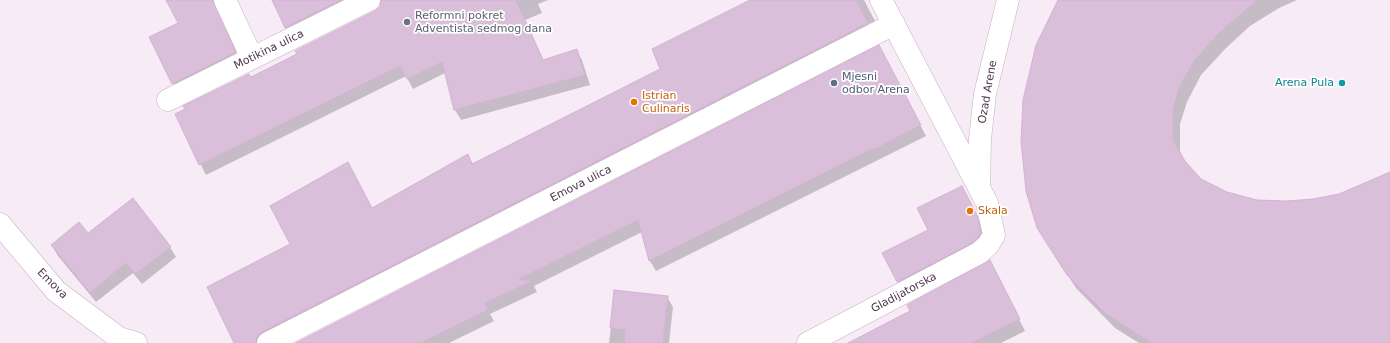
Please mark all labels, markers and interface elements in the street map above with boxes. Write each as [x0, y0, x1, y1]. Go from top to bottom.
place label: Reformni pokret Adventista sedmog dana [415, 9, 552, 35]
marker: Reformni pokret Adventista sedmog dana [402, 17, 412, 27]
street label: Motikina ulica [232, 27, 306, 73]
street label: Ozad Arene [976, 59, 1000, 125]
place label: Mjesni odbor Arena [842, 70, 910, 96]
place label: Arena Pula [1275, 76, 1334, 90]
marker: Mjesni odbor Arena [829, 78, 839, 88]
marker: Arena Pula [1337, 78, 1347, 88]
place label: Istrian Culinaris [642, 89, 690, 115]
marker: Istrian Culinaris [629, 97, 639, 107]
street label: Emova ulica [548, 163, 614, 205]
place label: Skala [978, 204, 1008, 218]
marker: Skala [965, 206, 975, 216]
street label: Emova [34, 266, 70, 302]
street label: Gladijatorska [869, 270, 939, 316]

